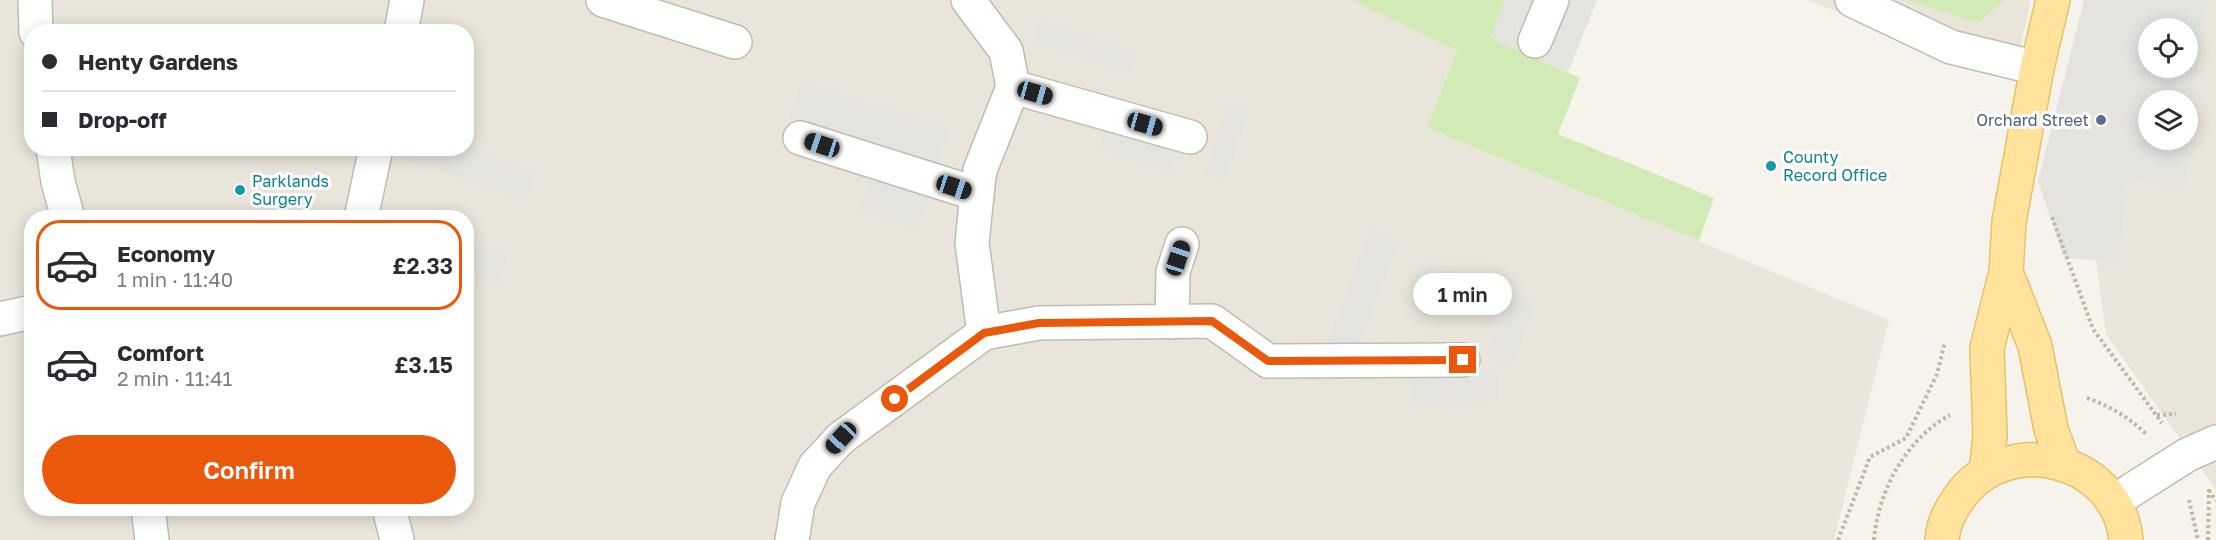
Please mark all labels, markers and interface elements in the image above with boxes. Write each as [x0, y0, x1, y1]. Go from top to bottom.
map controls [2138, 18, 2198, 150]
button: locate [2138, 18, 2198, 78]
text: Henty Gardens [78, 48, 238, 75]
car [1015, 79, 1055, 107]
button: layers [2138, 90, 2198, 150]
text: Drop-off [78, 106, 167, 133]
car [1125, 110, 1165, 138]
place label: Orchard Street [1976, 110, 2089, 130]
marker: Orchard Street [2094, 113, 2108, 127]
car [802, 131, 842, 159]
place label: County Record Office [1783, 147, 1887, 185]
marker: County Record Office [1764, 159, 1778, 173]
place label: Parklands Surgery [252, 171, 329, 209]
car [934, 173, 974, 201]
marker: Parklands Surgery [233, 183, 247, 197]
icon: car [45, 238, 99, 292]
car [1164, 238, 1192, 278]
text: Economy [117, 240, 215, 267]
text: £2.33 [392, 252, 453, 279]
text: 1 min · 11:40 [117, 267, 233, 291]
callout: 1 min [1414, 273, 1512, 315]
text: 1 min [1437, 282, 1488, 306]
icon: car [45, 337, 99, 391]
text: Comfort [117, 339, 204, 366]
route end [1449, 346, 1476, 373]
text: £3.15 [394, 351, 453, 378]
text: 2 min · 11:41 [117, 366, 232, 390]
route start [881, 385, 908, 412]
car [822, 419, 860, 457]
button: Confirm [42, 435, 456, 504]

